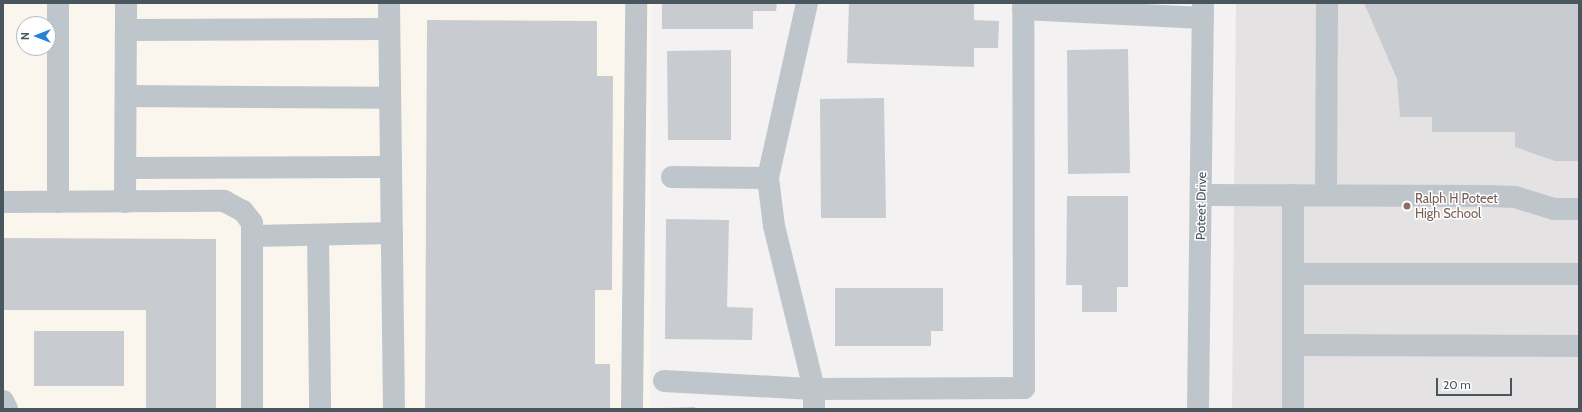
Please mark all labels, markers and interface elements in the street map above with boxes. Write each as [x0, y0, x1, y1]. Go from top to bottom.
north arrow [16, 16, 56, 56]
text: N [18, 32, 32, 40]
street label: Poteet Drive [1193, 172, 1209, 240]
place label: Ralph H Poteet High School [1415, 191, 1498, 222]
marker: Ralph H Poteet High School [1402, 201, 1412, 211]
scale bar [1438, 370, 1514, 396]
text: 20 m [1443, 377, 1471, 392]

